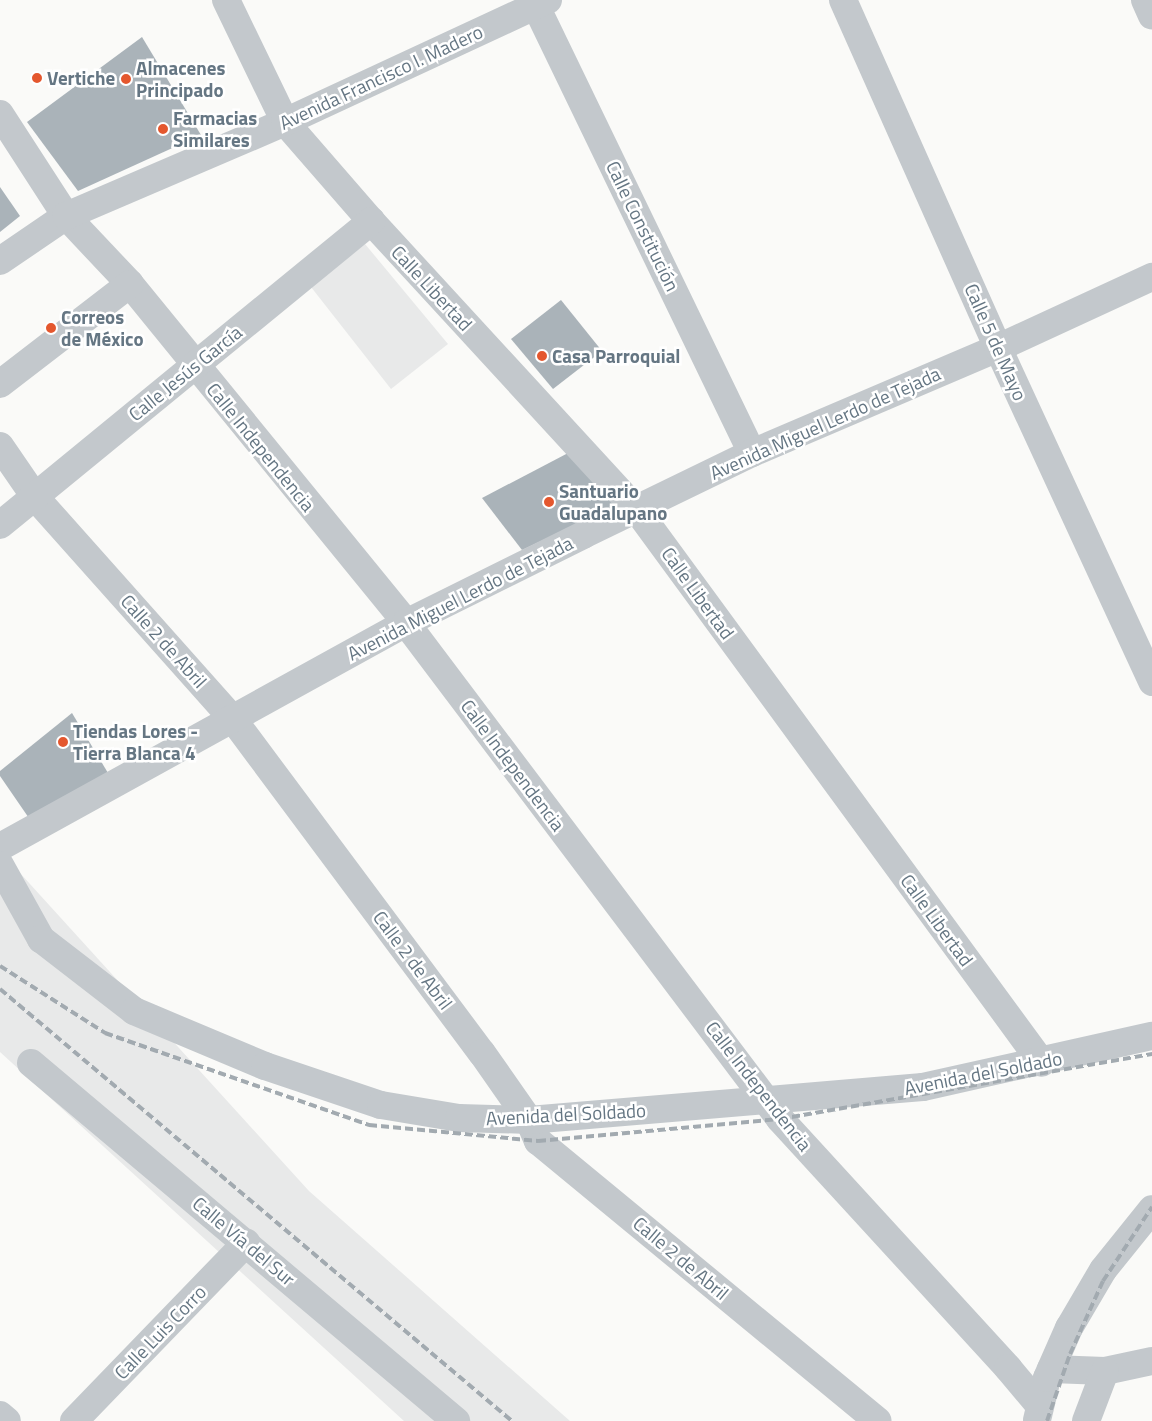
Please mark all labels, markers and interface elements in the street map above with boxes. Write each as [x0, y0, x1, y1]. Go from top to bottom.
street label: Avenida Francisco I. Madero [276, 20, 486, 134]
place label: Almacenes Principado [136, 57, 225, 101]
place label: Vertiche [47, 67, 115, 89]
marker: Vertiche [31, 72, 43, 84]
marker: Almacenes Principado [120, 73, 132, 85]
place label: Farmacias Similares [173, 107, 257, 151]
marker: Farmacias Similares [157, 123, 169, 135]
street label: Calle Constitución [602, 157, 684, 295]
street label: Calle Libertad [387, 241, 477, 335]
street label: Calle 5 de Mayo [960, 280, 1032, 404]
place label: Correos de México [61, 306, 144, 350]
street label: Calle Jesús García [124, 320, 246, 426]
marker: Correos de México [45, 322, 57, 334]
place label: Casa Parroquial [552, 345, 680, 367]
marker: Casa Parroquial [536, 350, 548, 362]
street label: Avenida Miguel Lerdo de Tejada [706, 362, 944, 484]
street label: Calle Independencia [202, 378, 320, 516]
place label: Santuario Guadalupano [559, 480, 667, 524]
marker: Santuario Guadalupano [543, 496, 555, 508]
street label: Avenida Miguel Lerdo de Tejada [343, 531, 577, 665]
street label: Calle Libertad [657, 543, 739, 643]
street label: Calle 2 de Abril [116, 590, 212, 692]
street label: Calle Independencia [456, 695, 570, 835]
place label: Tiendas Lores - Tierra Blanca 4 [73, 720, 198, 764]
marker: Tiendas Lores - Tierra Blanca 4 [57, 736, 69, 748]
street label: Calle Libertad [896, 870, 978, 970]
street label: Calle 2 de Abril [369, 906, 457, 1014]
street label: Calle Independencia [701, 1017, 817, 1155]
street label: Avenida del Soldado [902, 1047, 1064, 1099]
street label: Avenida del Soldado [485, 1098, 647, 1130]
street label: Calle Vía del Sur [188, 1192, 300, 1290]
street label: Calle 2 de Abril [629, 1212, 733, 1304]
street label: Calle Luis Corro [109, 1280, 211, 1384]

